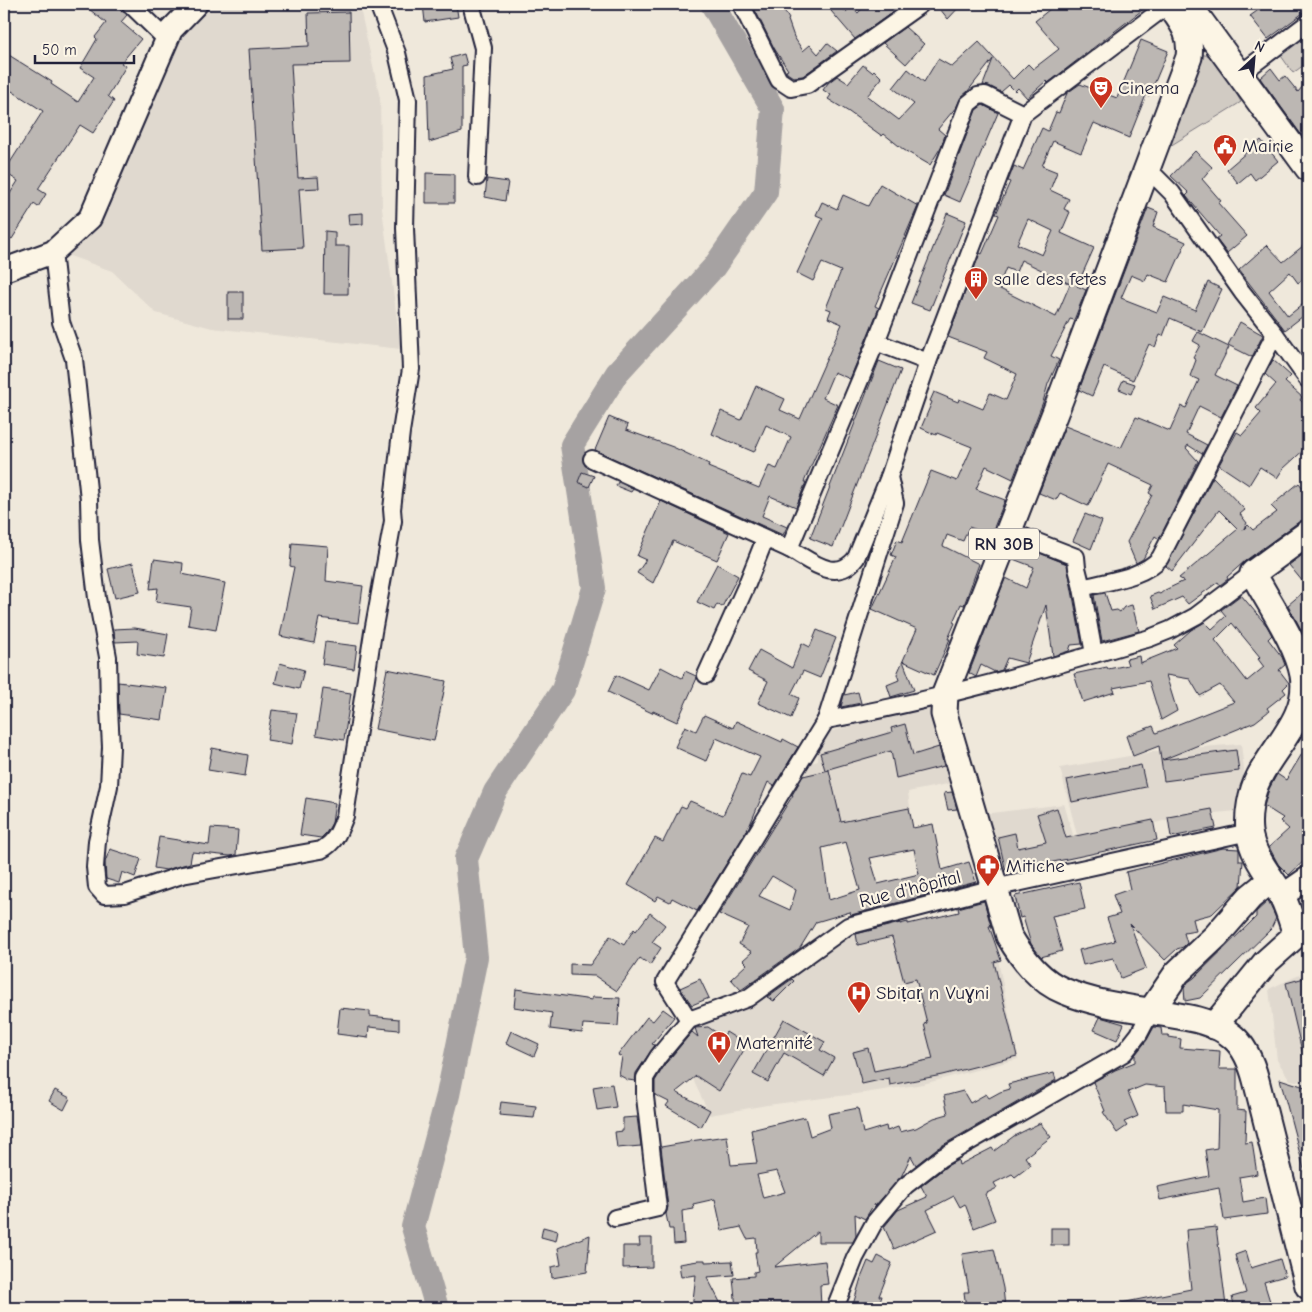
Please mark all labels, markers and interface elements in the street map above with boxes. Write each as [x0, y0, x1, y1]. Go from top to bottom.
scale bar [35, 32, 134, 64]
north arrow [1230, 32, 1280, 82]
text: N [1252, 37, 1267, 56]
text: 50 m [42, 41, 77, 59]
theatre icon: Cinema [1088, 75, 1114, 109]
place label: Cinema [1118, 77, 1180, 99]
public building icon: Mairie [1212, 133, 1238, 167]
place label: Mairie [1242, 135, 1293, 157]
building icon: salle des fetes [963, 266, 989, 300]
place label: salle des fetes [994, 268, 1107, 290]
road number: RN 30B [969, 528, 1039, 560]
pharmacy icon: Mitiche [975, 853, 1001, 887]
place label: Mitiche [1006, 855, 1065, 877]
street label: Rue d'hôpital [857, 866, 963, 912]
hospital icon: Sbiṭaṛ n Vuɣni [846, 980, 872, 1014]
place label: Sbiṭaṛ n Vuɣni [876, 982, 989, 1004]
hospital icon: Maternité [706, 1030, 732, 1064]
place label: Maternité [736, 1032, 813, 1054]

